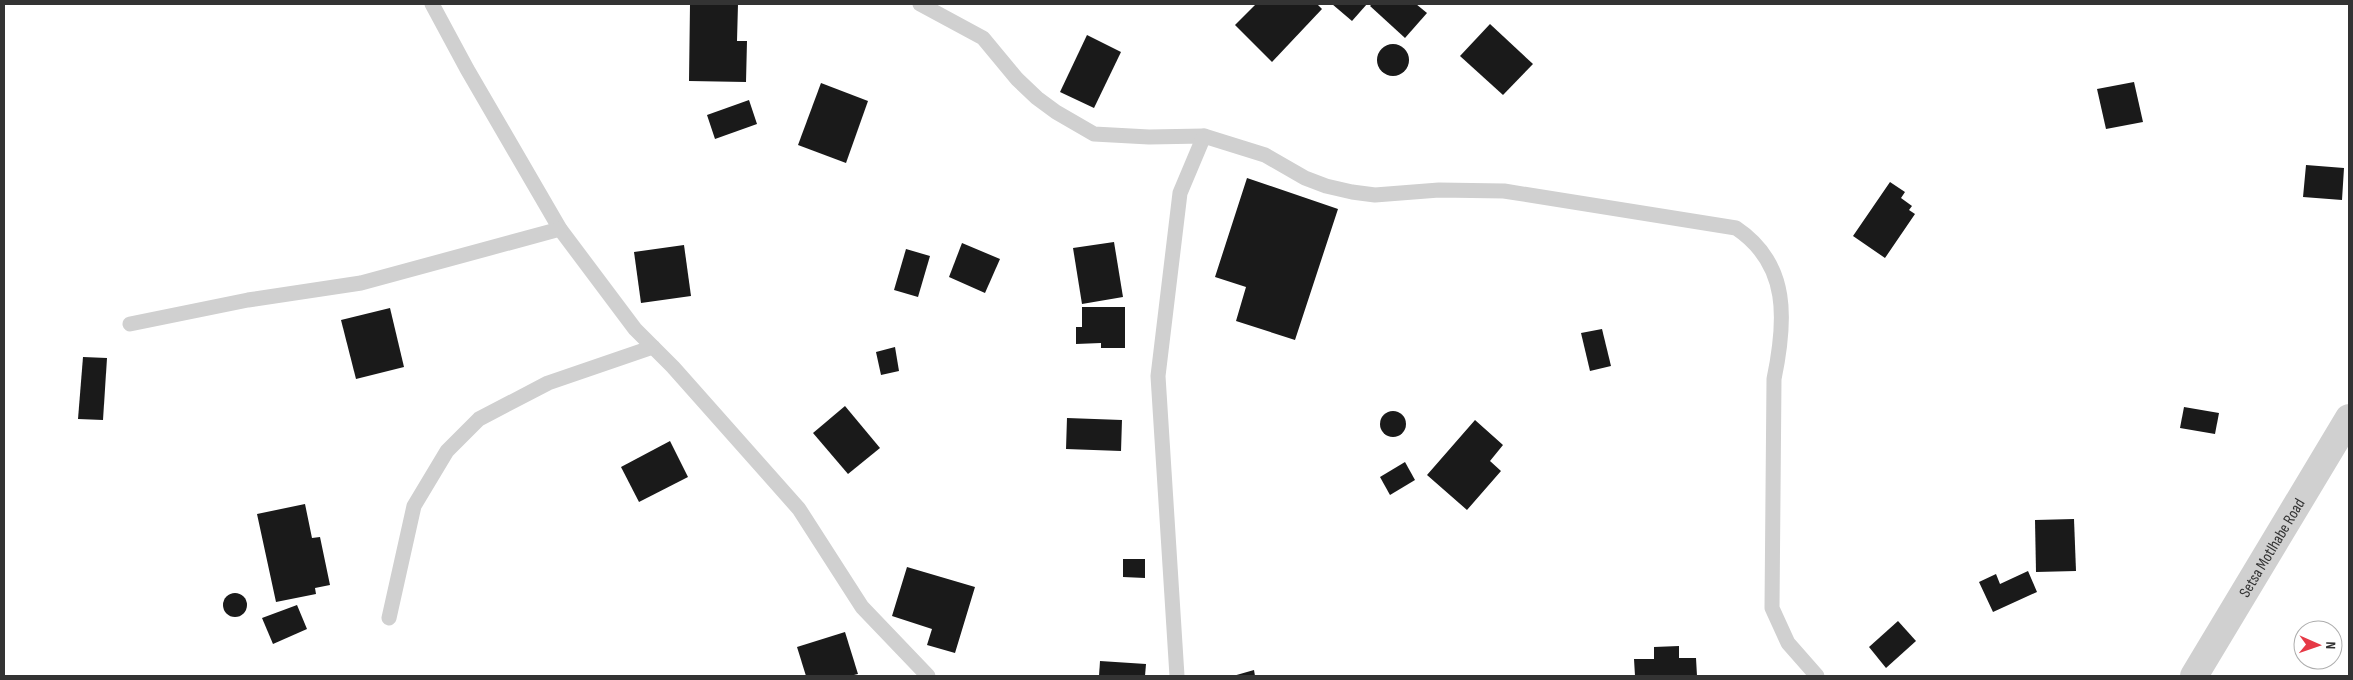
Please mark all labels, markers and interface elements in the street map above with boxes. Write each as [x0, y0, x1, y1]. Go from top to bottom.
street label: Setsa Motlhabe Road [2236, 495, 2309, 601]
north arrow [2293, 620, 2343, 670]
text: N [2322, 641, 2339, 649]

